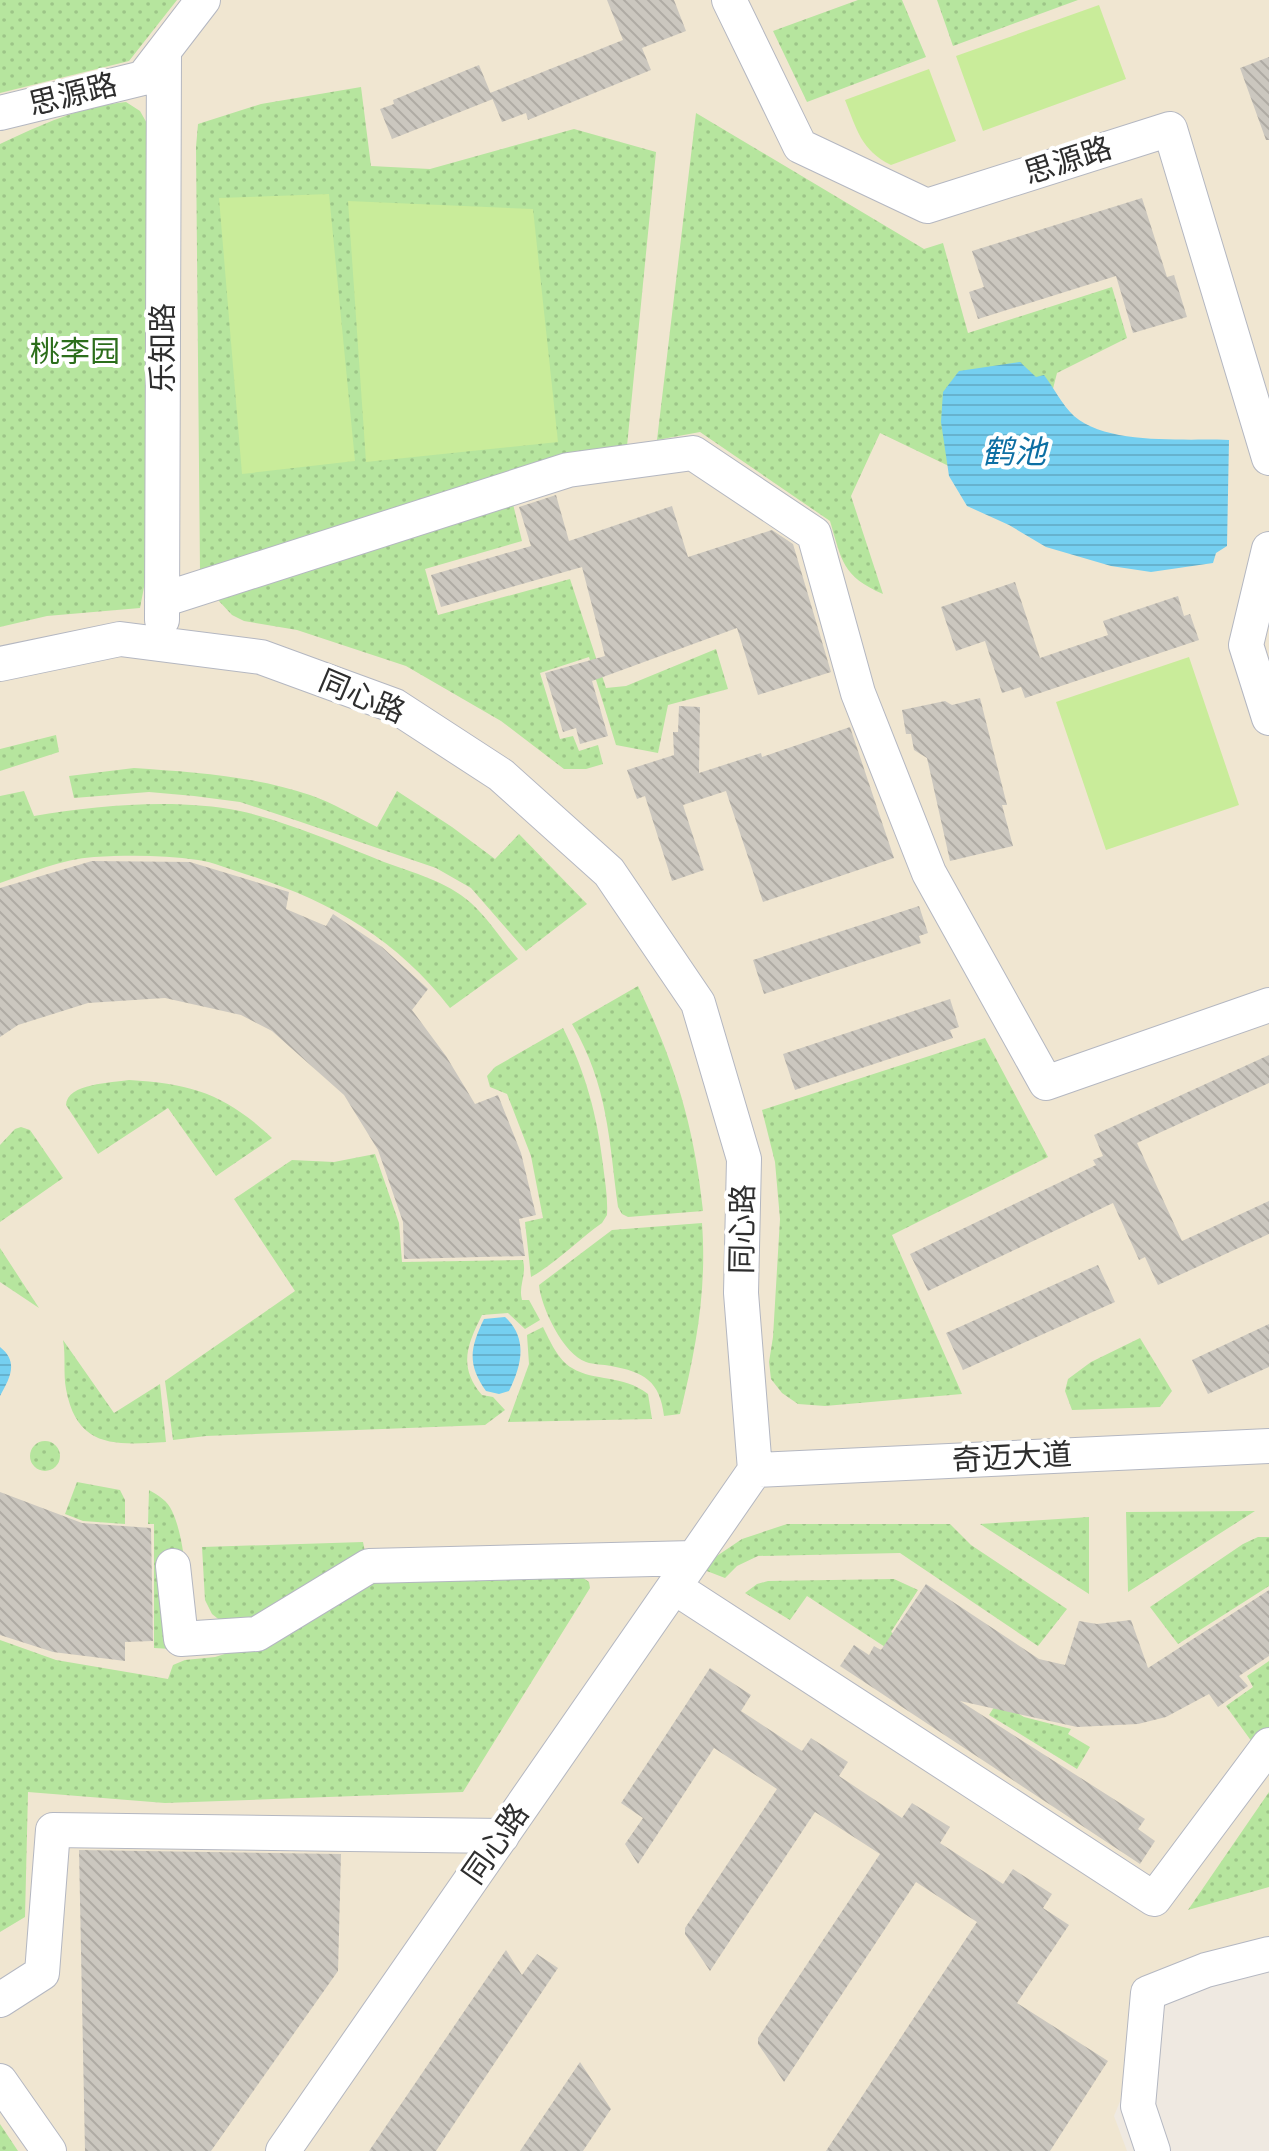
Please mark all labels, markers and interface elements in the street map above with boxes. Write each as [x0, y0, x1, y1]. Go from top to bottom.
street label: 思源路 [25, 66, 121, 124]
street label: 思源路 [1019, 129, 1117, 193]
street label: 乐知路 [145, 303, 182, 393]
park label: 桃李园 [30, 334, 120, 371]
water label: 鹤池 [982, 433, 1049, 472]
street label: 同心路 [313, 662, 411, 732]
street label: 同心路 [724, 1184, 762, 1274]
street label: 奇迈大道 [951, 1436, 1073, 1480]
street label: 同心路 [455, 1797, 537, 1891]

